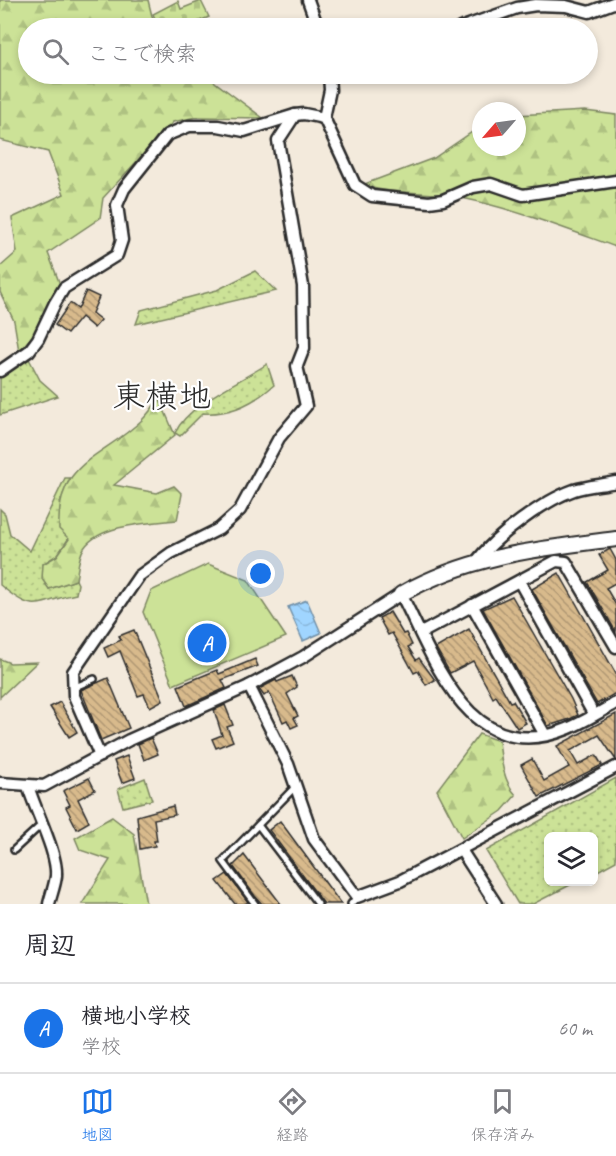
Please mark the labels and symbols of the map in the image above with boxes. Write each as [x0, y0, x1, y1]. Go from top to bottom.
north arrow [472, 102, 526, 156]
district label: 東横地 [113, 375, 212, 417]
your location [246, 559, 275, 588]
pin: A [188, 620, 226, 666]

